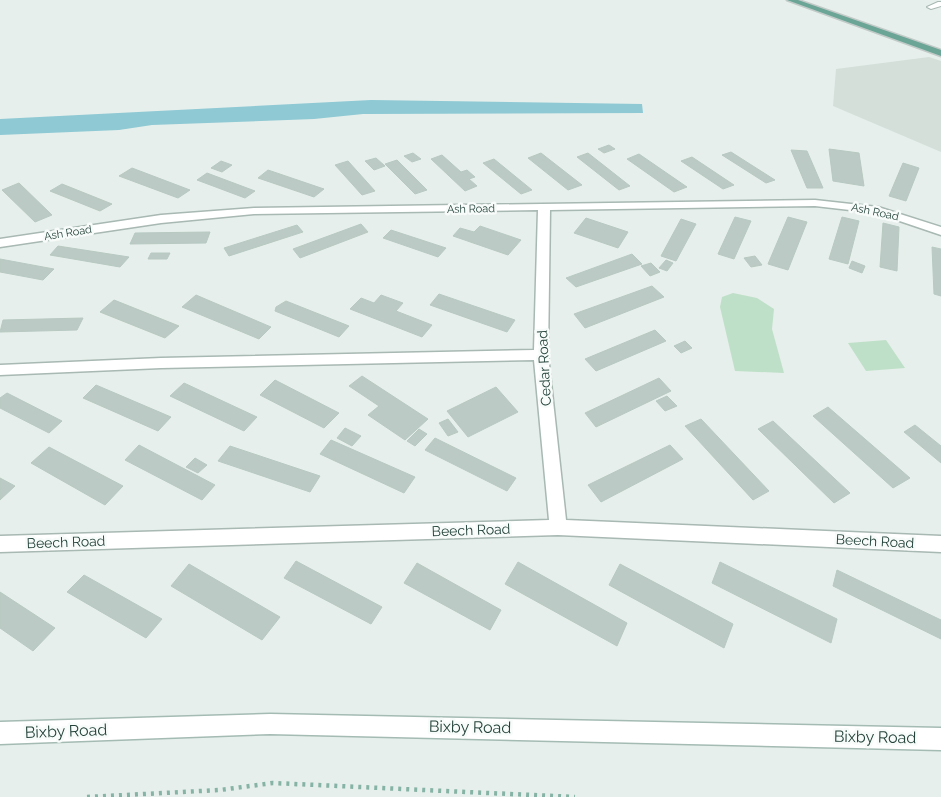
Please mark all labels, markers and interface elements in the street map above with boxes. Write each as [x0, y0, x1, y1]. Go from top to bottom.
street label: Ash Road [850, 201, 900, 223]
street label: Ash Road [447, 202, 495, 216]
street label: Ash Road [43, 223, 93, 243]
street label: Cedar Road [534, 330, 554, 406]
street label: Beech Road [431, 521, 511, 539]
street label: Beech Road [835, 531, 915, 551]
street label: Beech Road [26, 533, 106, 551]
street label: Bixby Road [429, 717, 511, 737]
street label: Bixby Road [24, 720, 108, 742]
street label: Bixby Road [834, 727, 916, 747]

